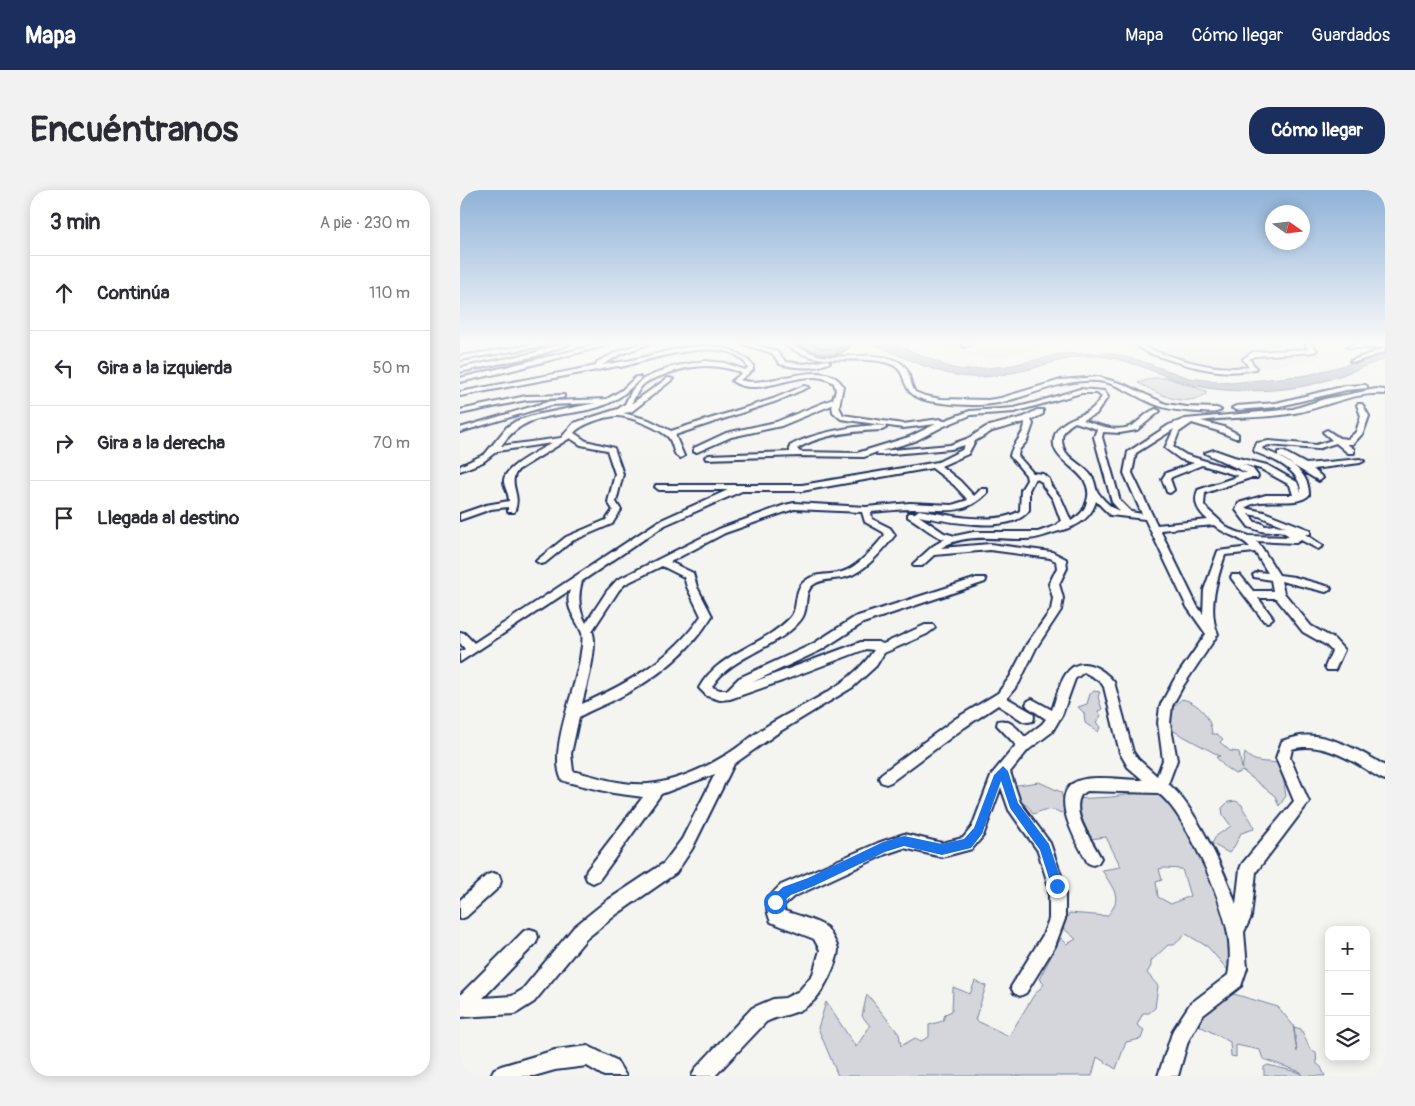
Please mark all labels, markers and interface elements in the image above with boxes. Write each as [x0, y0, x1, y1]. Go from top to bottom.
text: Mapa [25, 21, 76, 50]
text: Mapa [1125, 24, 1163, 47]
text: Cómo llegar [1191, 24, 1283, 47]
text: Guardados [1311, 24, 1390, 47]
button: Cómo llegar [1249, 107, 1385, 154]
text: Encuéntranos [30, 108, 238, 152]
north arrow [1265, 205, 1310, 250]
text: 3 min [50, 209, 100, 236]
text: A pie · 230 m [320, 213, 410, 233]
icon: ahead [50, 279, 78, 307]
text: Continúa [97, 281, 170, 305]
text: 110 m [369, 283, 410, 303]
icon: left [50, 354, 78, 382]
text: Gira a la izquierda [97, 356, 232, 380]
text: 50 m [373, 358, 410, 378]
icon: right [50, 429, 78, 457]
text: Gira a la derecha [97, 431, 225, 455]
text: 70 m [373, 433, 410, 453]
icon: arrive [50, 504, 78, 532]
text: Llegada al destino [97, 506, 239, 530]
route end [1046, 875, 1069, 898]
route start [764, 891, 787, 914]
map controls [1325, 926, 1370, 1061]
button: + [1325, 926, 1370, 971]
button: − [1325, 971, 1370, 1016]
button: layers [1325, 1016, 1370, 1061]

